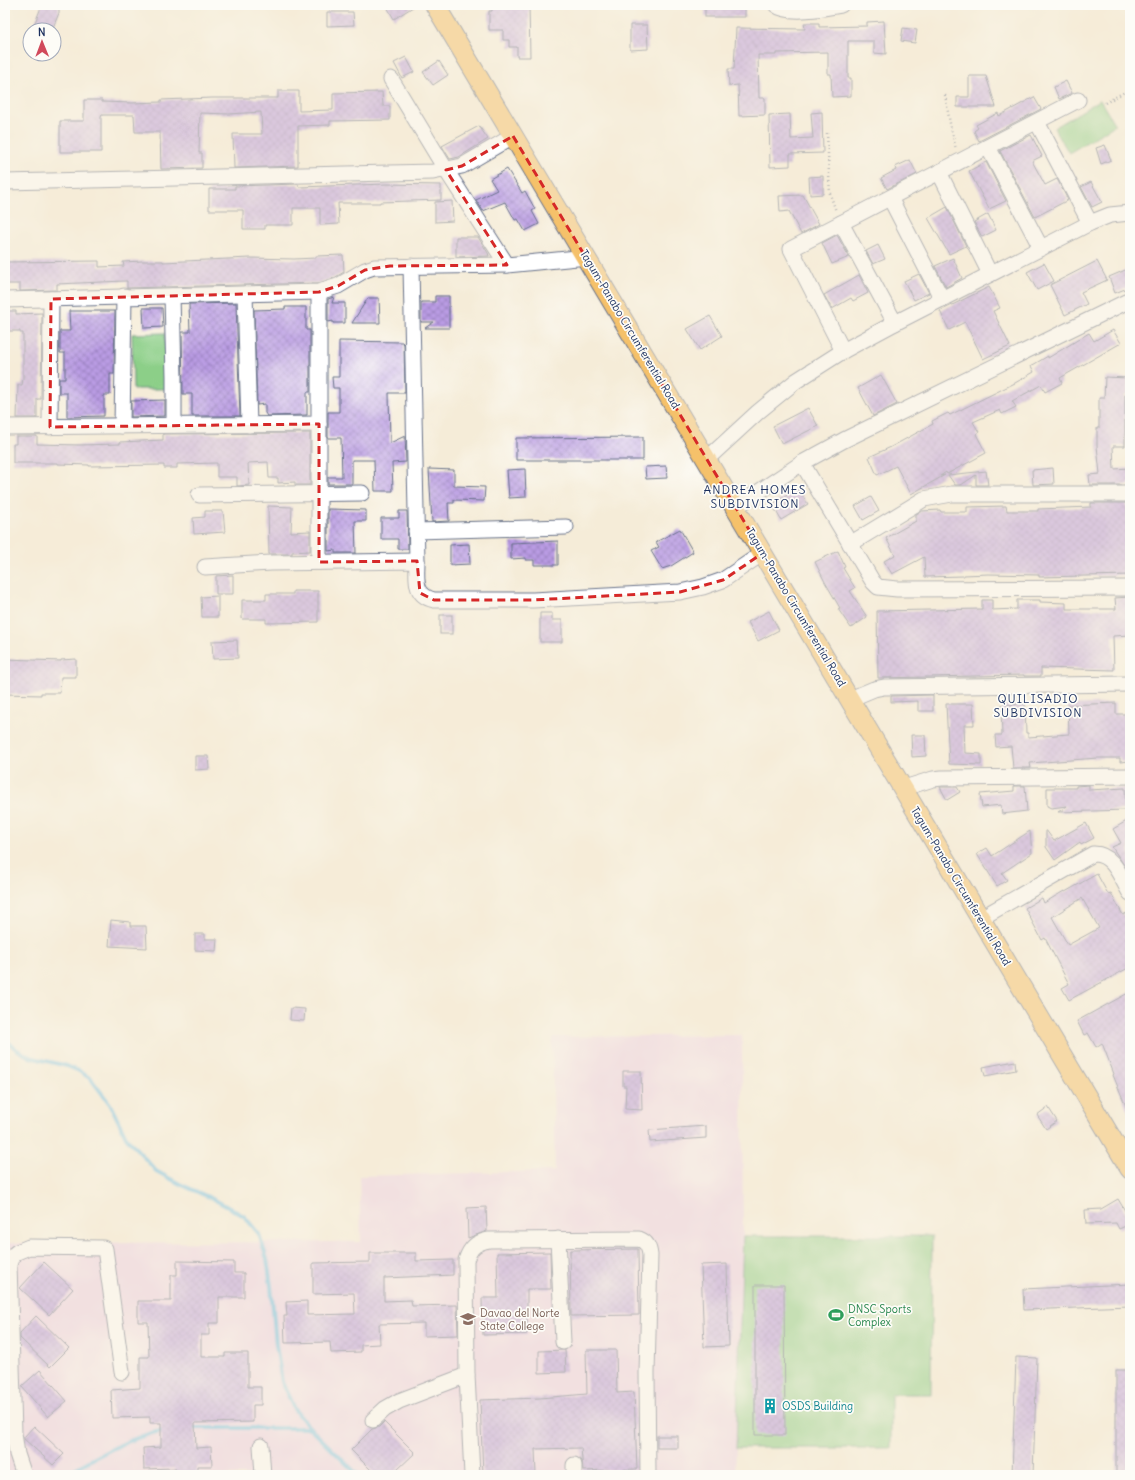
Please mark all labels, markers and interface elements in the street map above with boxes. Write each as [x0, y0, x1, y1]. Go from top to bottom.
north arrow [22, 22, 62, 62]
text: N [38, 25, 46, 39]
street label: Tagum-Panabo Circumferential Road [577, 247, 683, 411]
district label: ANDREA HOMES SUBDIVISION [703, 482, 807, 511]
street label: Tagum-Panabo Circumferential Road [743, 525, 849, 689]
district label: QUILISADIO SUBDIVISION [993, 691, 1083, 720]
street label: Tagum-Panabo Circumferential Road [908, 804, 1014, 968]
place label: DNSC Sports Complex [848, 1302, 911, 1329]
place label: Davao del Norte State College [480, 1306, 560, 1333]
sports icon: DNSC Sports Complex [827, 1306, 845, 1324]
school or university icon: Davao del Norte State College [459, 1310, 477, 1328]
building icon: OSDS Building [761, 1397, 779, 1415]
place label: OSDS Building [782, 1399, 853, 1413]

